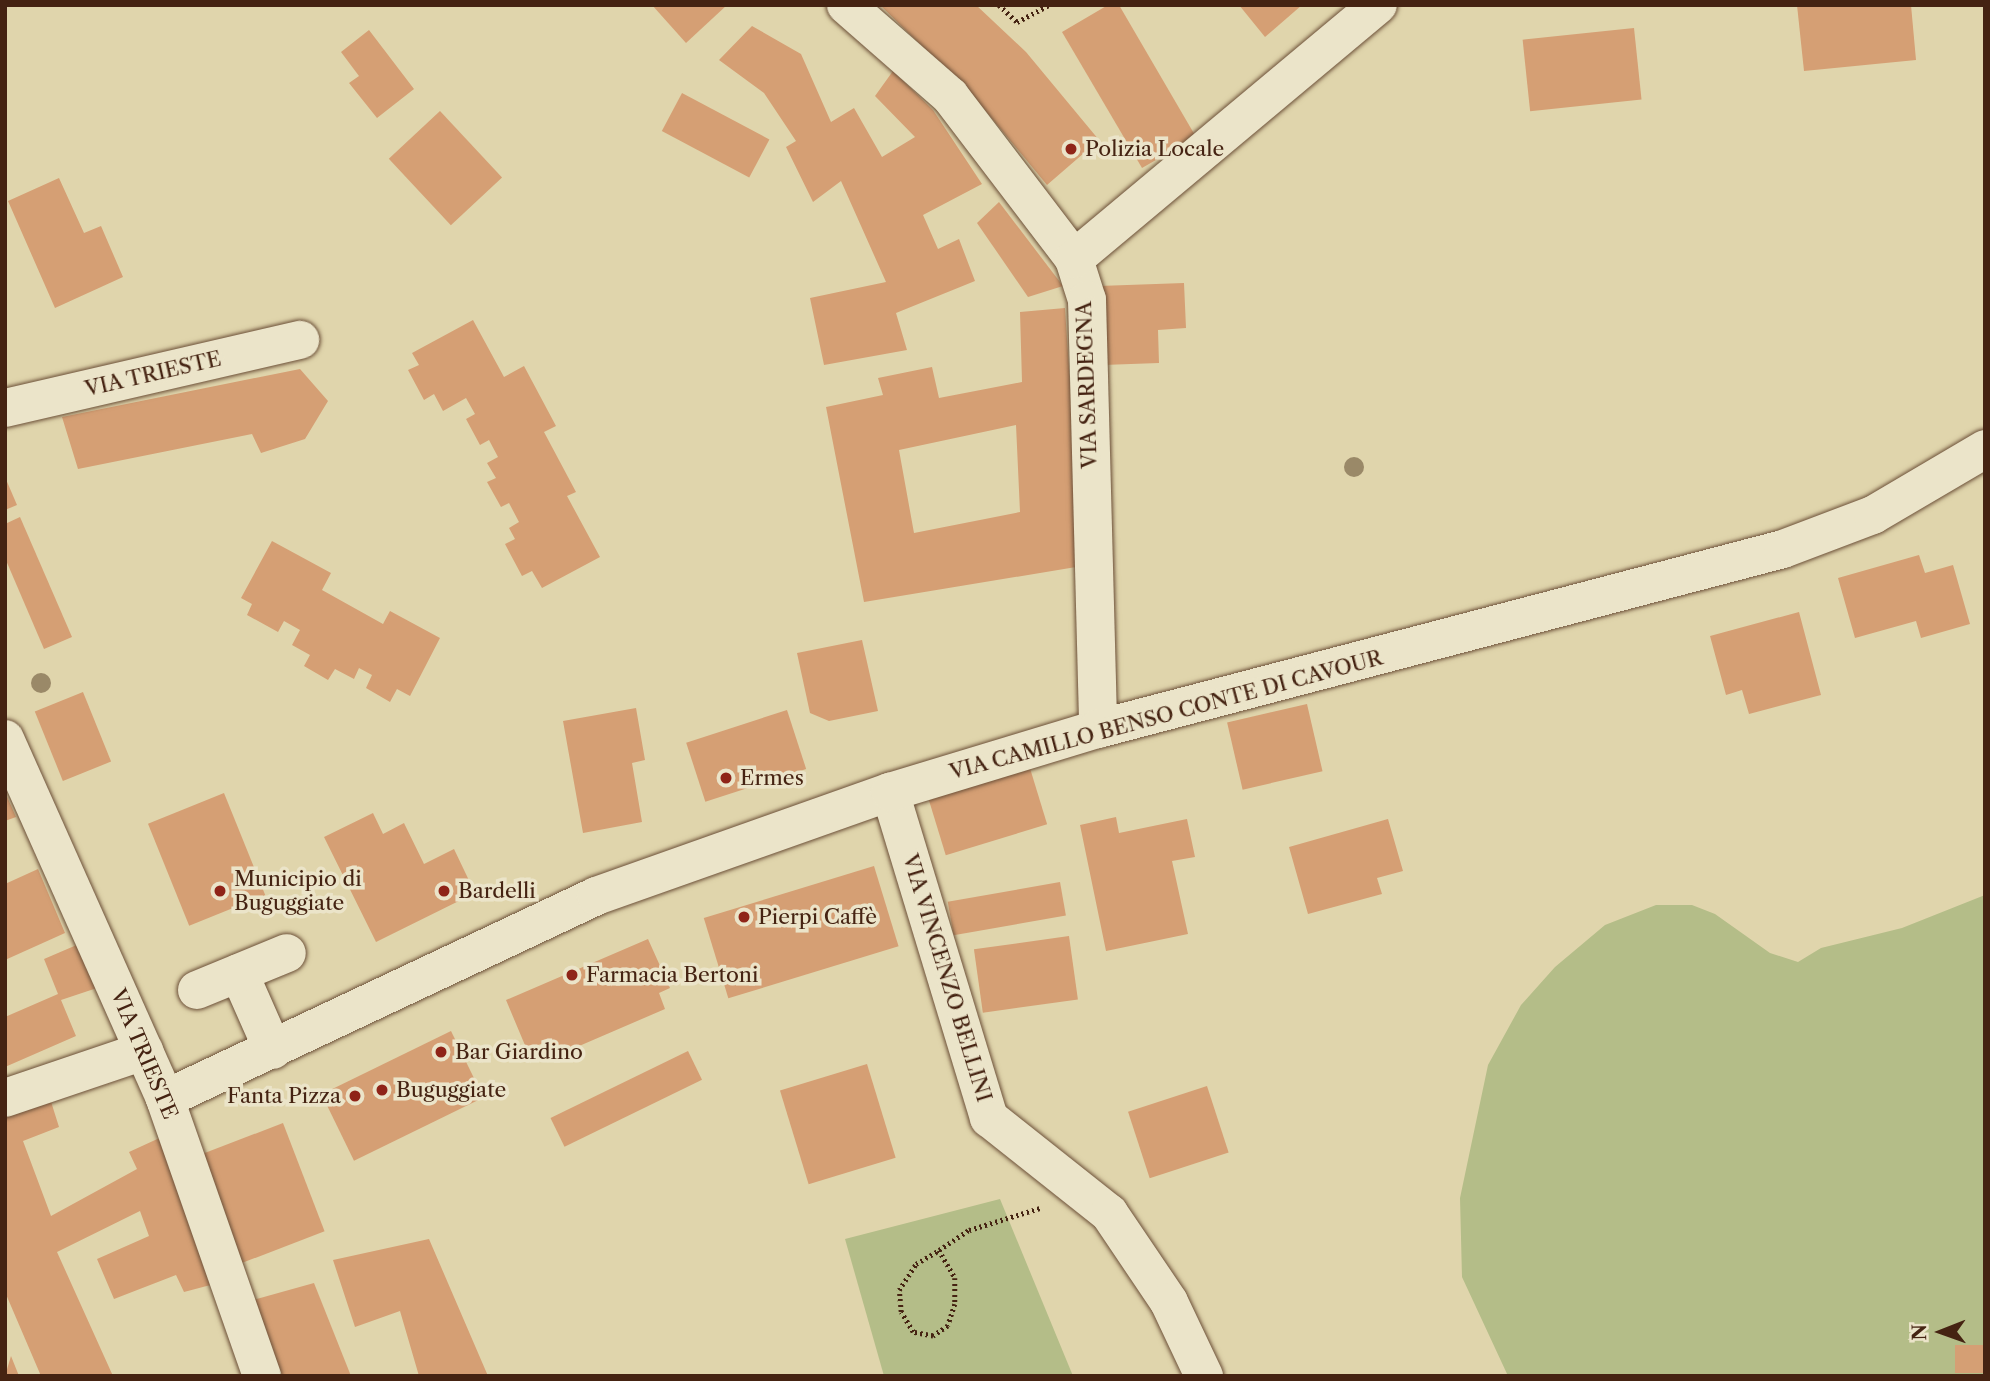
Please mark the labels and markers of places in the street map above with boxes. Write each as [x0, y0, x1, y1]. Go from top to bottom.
place label: Polizia Locale [1085, 136, 1224, 162]
marker: Polizia Locale [1063, 141, 1079, 157]
place label: Ermes [740, 765, 804, 791]
marker: Ermes [718, 770, 734, 786]
place label: Municipio di Buguggiate [234, 866, 362, 916]
place label: Bardelli [458, 878, 536, 904]
marker: Municipio di Buguggiate [212, 883, 228, 899]
marker: Bardelli [436, 883, 452, 899]
place label: Pierpi Caffè [758, 904, 877, 930]
marker: Pierpi Caffè [736, 909, 752, 925]
place label: Farmacia Bertoni [586, 962, 759, 988]
marker: Farmacia Bertoni [564, 967, 580, 983]
place label: Bar Giardino [455, 1039, 583, 1065]
marker: Bar Giardino [433, 1044, 449, 1060]
place label: Buguggiate [396, 1077, 506, 1103]
marker: Buguggiate [374, 1082, 390, 1098]
place label: Fanta Pizza [227, 1083, 341, 1109]
marker: Fanta Pizza [347, 1088, 363, 1104]

